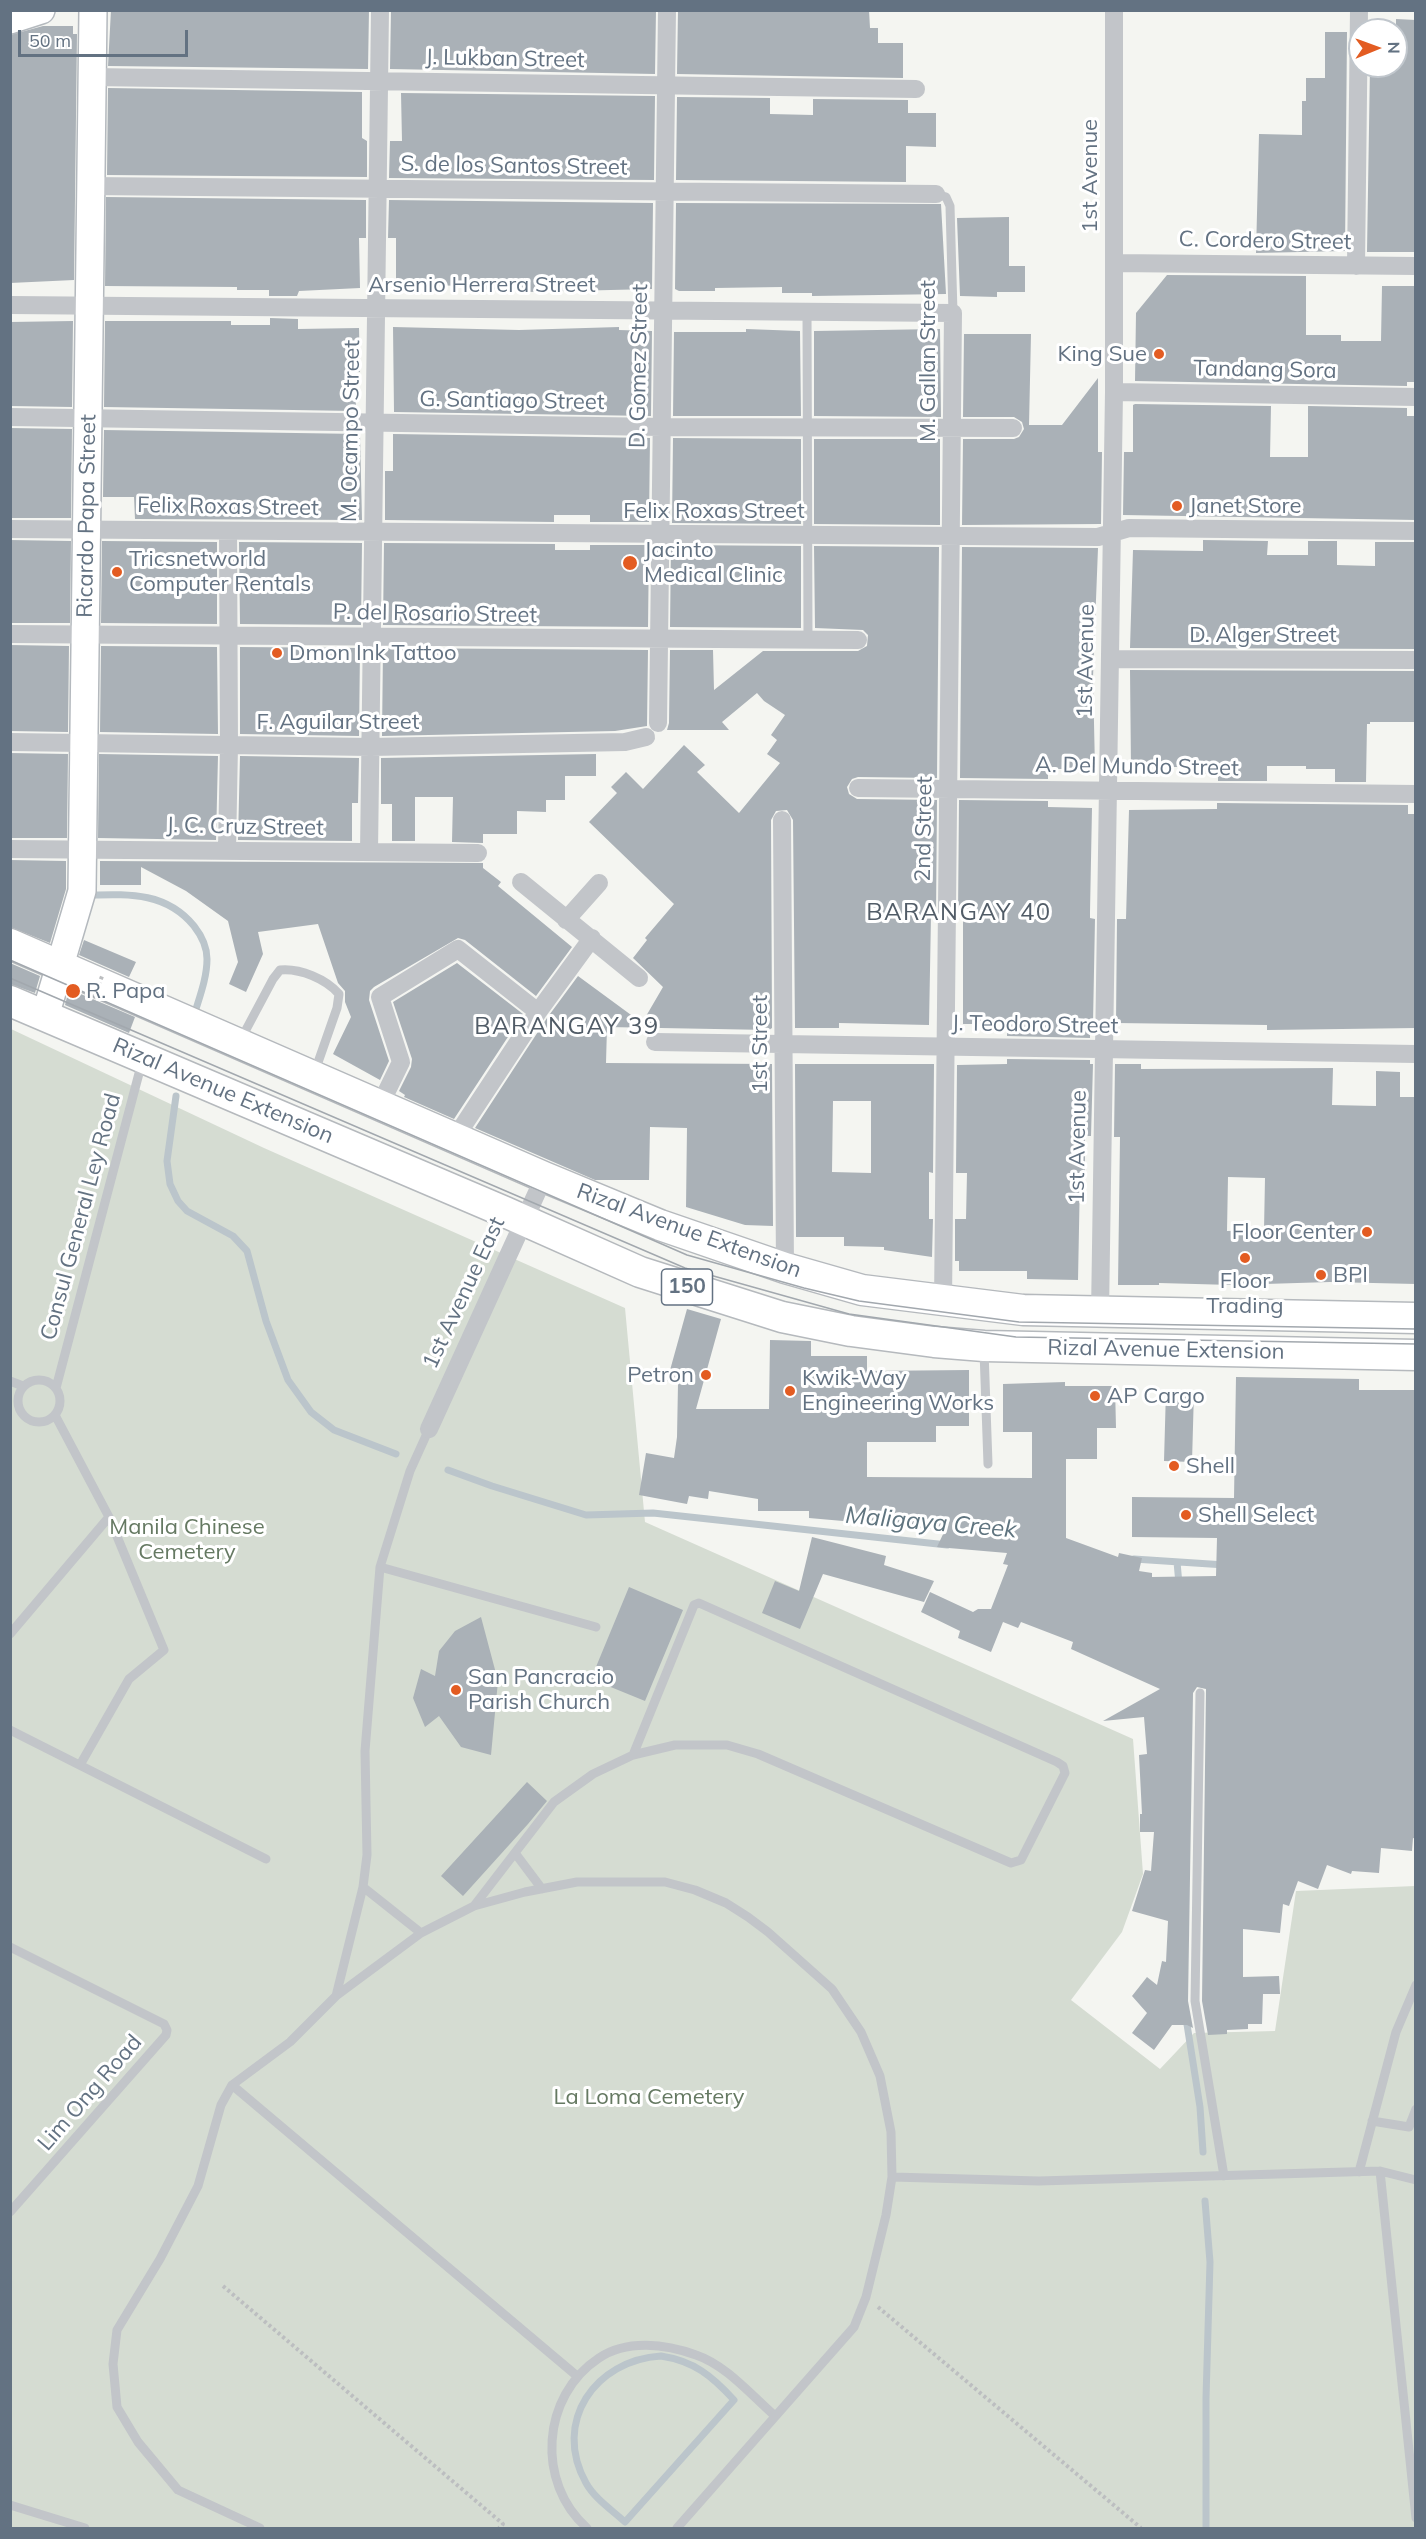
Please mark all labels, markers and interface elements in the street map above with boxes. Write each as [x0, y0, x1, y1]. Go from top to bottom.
scale bar [21, 18, 190, 56]
north arrow [1348, 18, 1408, 78]
text: 50 m [29, 29, 71, 52]
text: N [1384, 42, 1404, 54]
street label: J. Lukban Street [425, 44, 585, 74]
street label: 1st Avenue [1077, 119, 1103, 233]
street label: S. de los Santos Street [400, 151, 628, 181]
street label: C. Cordero Street [1178, 226, 1352, 256]
street label: Arsenio Herrera Street [368, 272, 596, 298]
street label: M. Gallan Street [915, 280, 941, 442]
street label: D. Gomez Street [624, 284, 654, 448]
street label: M. Ocampo Street [336, 340, 366, 522]
place label: King Sue [1058, 341, 1147, 367]
marker: King Sue [1152, 347, 1166, 361]
street label: Tandang Sora [1193, 356, 1337, 384]
street label: G. Santiago Street [419, 386, 605, 416]
street label: Ricardo Papa Street [72, 414, 102, 618]
street label: Felix Roxas Street [137, 492, 319, 522]
place label: Janet Store [1189, 493, 1301, 519]
street label: Felix Roxas Street [623, 498, 805, 524]
marker: Janet Store [1170, 499, 1184, 513]
place label: Jacinto Medical Clinic [644, 537, 783, 588]
place label: Tricsnetworld Computer Rentals [129, 546, 311, 598]
marker: Jacinto Medical Clinic [621, 554, 639, 572]
marker: Tricsnetworld Computer Rentals [110, 565, 124, 579]
street label: P. del Rosario Street [333, 599, 537, 629]
street label: 1st Avenue [1072, 604, 1100, 718]
street label: D. Alger Street [1189, 622, 1337, 648]
place label: Dmon Ink Tattoo [289, 640, 457, 666]
marker: Dmon Ink Tattoo [270, 646, 284, 660]
street label: F. Aguilar Street [257, 709, 419, 735]
street label: A. Del Mundo Street [1035, 752, 1239, 782]
street label: 2nd Street [910, 776, 938, 882]
street label: J. C. Cruz Street [166, 812, 324, 842]
district label: BARANGAY 40 [866, 899, 1052, 927]
place label: R. Papa [86, 978, 166, 1004]
marker: R. Papa [64, 982, 82, 1000]
street label: 1st Street [747, 995, 773, 1093]
street label: J. Teodoro Street [952, 1010, 1118, 1040]
district label: BARANGAY 39 [474, 1013, 660, 1041]
street label: Rizal Avenue Extension [109, 1033, 337, 1149]
street label: 1st Avenue [1064, 1090, 1092, 1204]
street label: Consul General Ley Road [35, 1091, 127, 1343]
street label: Rizal Avenue Extension [573, 1178, 805, 1284]
street label: 1st Avenue East [417, 1213, 511, 1373]
place label: Floor Center [1232, 1219, 1355, 1245]
marker: Floor Center [1360, 1225, 1374, 1239]
marker: Floor Trading [1238, 1251, 1252, 1265]
place label: BPI [1333, 1262, 1368, 1288]
place label: Floor Trading [1206, 1268, 1284, 1320]
marker: BPI [1314, 1268, 1328, 1282]
road number: 150 [662, 1269, 712, 1305]
street label: Rizal Avenue Extension [1047, 1335, 1285, 1365]
place label: Petron [627, 1362, 694, 1388]
place label: Kwik-Way Engineering Works [802, 1365, 994, 1416]
marker: Petron [699, 1368, 713, 1382]
place label: AP Cargo [1107, 1383, 1205, 1409]
marker: Kwik-Way Engineering Works [783, 1384, 797, 1398]
marker: AP Cargo [1088, 1389, 1102, 1403]
place label: Shell [1186, 1453, 1235, 1479]
marker: Shell [1167, 1459, 1181, 1473]
water label: Maligaya Creek [844, 1501, 1018, 1545]
place label: Shell Select [1198, 1502, 1314, 1528]
marker: Shell Select [1179, 1508, 1193, 1522]
park label: Manila Chinese Cemetery [109, 1514, 265, 1566]
place label: San Pancracio Parish Church [468, 1664, 614, 1716]
marker: San Pancracio Parish Church [449, 1683, 463, 1697]
street label: Lim Ong Road [32, 2030, 148, 2156]
park label: La Loma Cemetery [553, 2084, 745, 2110]

